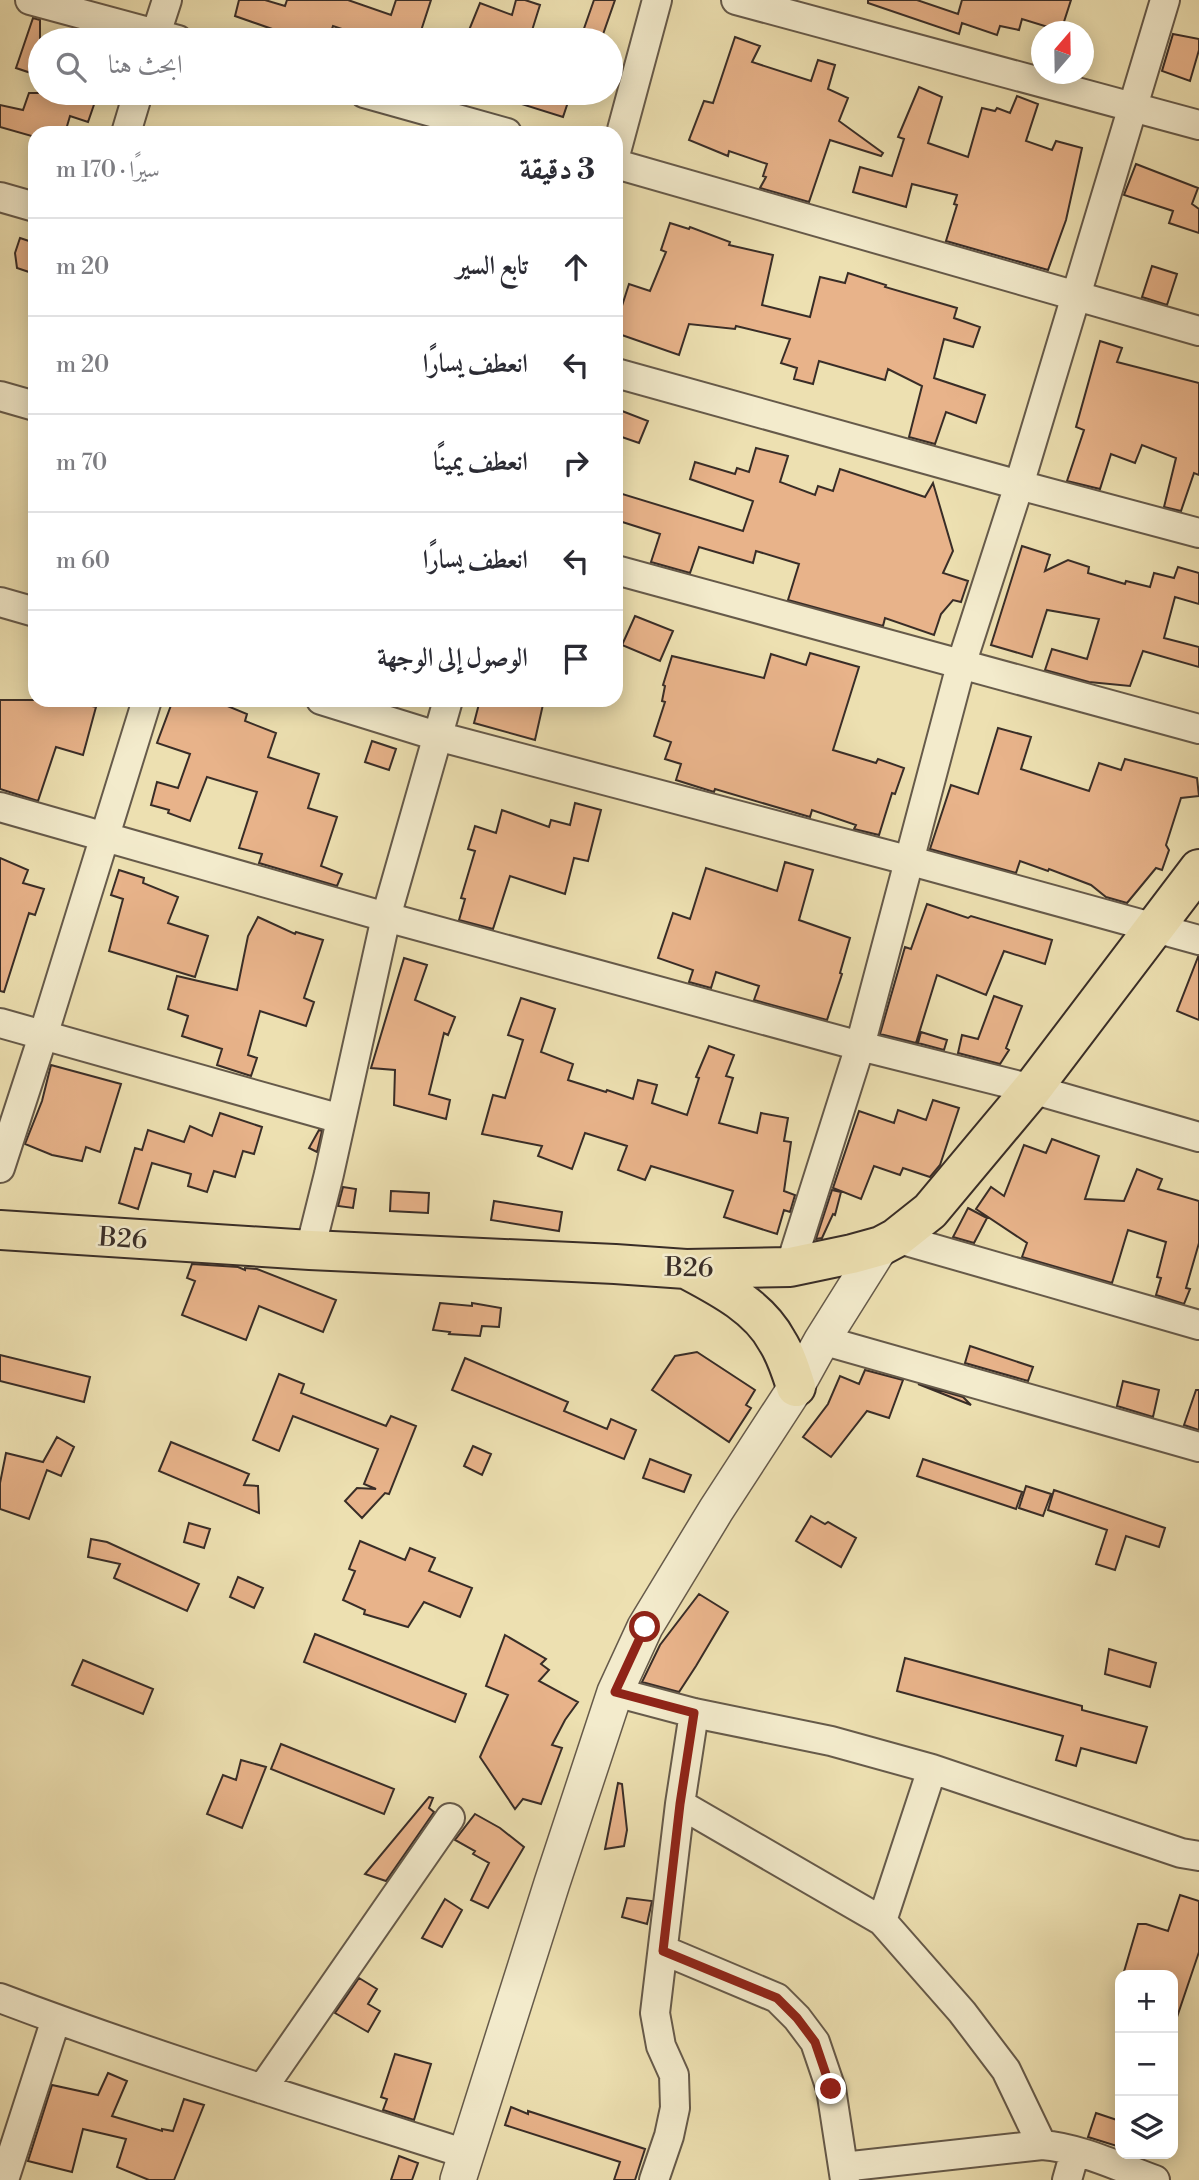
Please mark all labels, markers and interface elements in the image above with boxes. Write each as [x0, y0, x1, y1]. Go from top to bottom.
north arrow [1031, 21, 1094, 84]
search box [28, 28, 623, 105]
icon: search [52, 48, 90, 86]
text: ابحث هنا [108, 49, 183, 81]
text: 3 دقيقة [520, 151, 595, 189]
text: سيرًا · 170 m [56, 156, 160, 184]
icon: ahead [557, 248, 595, 286]
text: تابع السير [456, 250, 528, 282]
text: 20 m [56, 253, 109, 281]
icon: left [557, 346, 595, 384]
text: انعطف يسارًا [423, 348, 528, 380]
text: 20 m [56, 351, 109, 379]
icon: right [557, 444, 595, 482]
text: انعطف يمينًا [433, 446, 528, 478]
text: 70 m [56, 449, 107, 477]
icon: left [557, 542, 595, 580]
text: انعطف يسارًا [423, 544, 528, 576]
text: 60 m [56, 547, 110, 575]
icon: arrive [557, 640, 595, 678]
text: الوصول إلى الوجهة [377, 642, 528, 674]
street label: B26 [96, 1221, 148, 1257]
street label: B26 [663, 1252, 714, 1284]
route start [629, 1611, 660, 1642]
map controls [1115, 1970, 1178, 2159]
button: + [1115, 1970, 1178, 2033]
button: − [1115, 2033, 1178, 2096]
route end [815, 2073, 846, 2104]
button: layers [1115, 2096, 1178, 2159]

